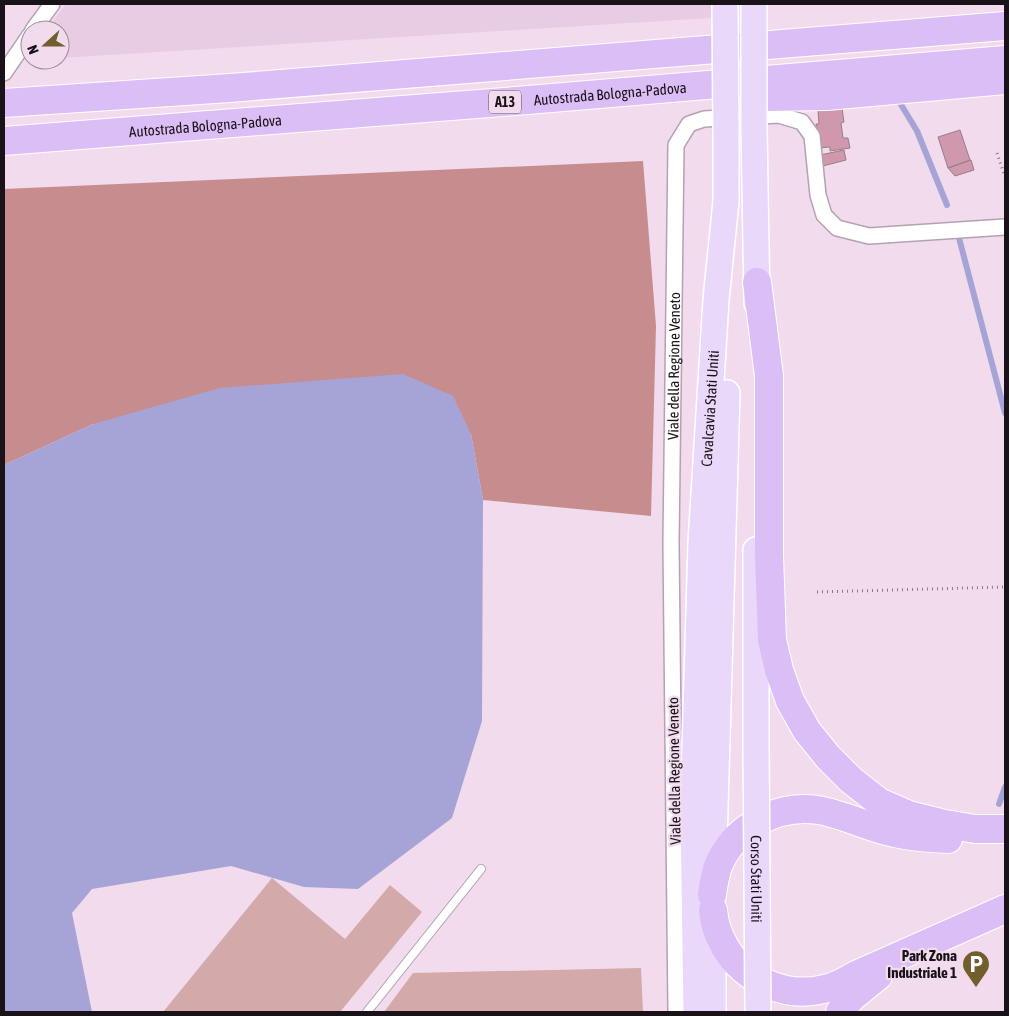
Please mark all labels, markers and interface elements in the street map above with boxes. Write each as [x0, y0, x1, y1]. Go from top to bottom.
north arrow [20, 20, 70, 70]
text: N [24, 43, 42, 56]
street label: Autostrada Bologna-Padova [533, 78, 687, 108]
road number: A13 [489, 90, 521, 114]
street label: Autostrada Bologna-Padova [128, 111, 283, 140]
street label: Viale della Regione Veneto [664, 292, 683, 440]
street label: Cavalcavia Stati Uniti [697, 350, 721, 467]
street label: Viale della Regione Veneto [664, 697, 684, 845]
street label: Corso Stati Uniti [748, 835, 766, 923]
place label: Park Zona Industriale 1 [887, 947, 957, 981]
parking icon: Park Zona Industriale 1 [961, 949, 991, 988]

